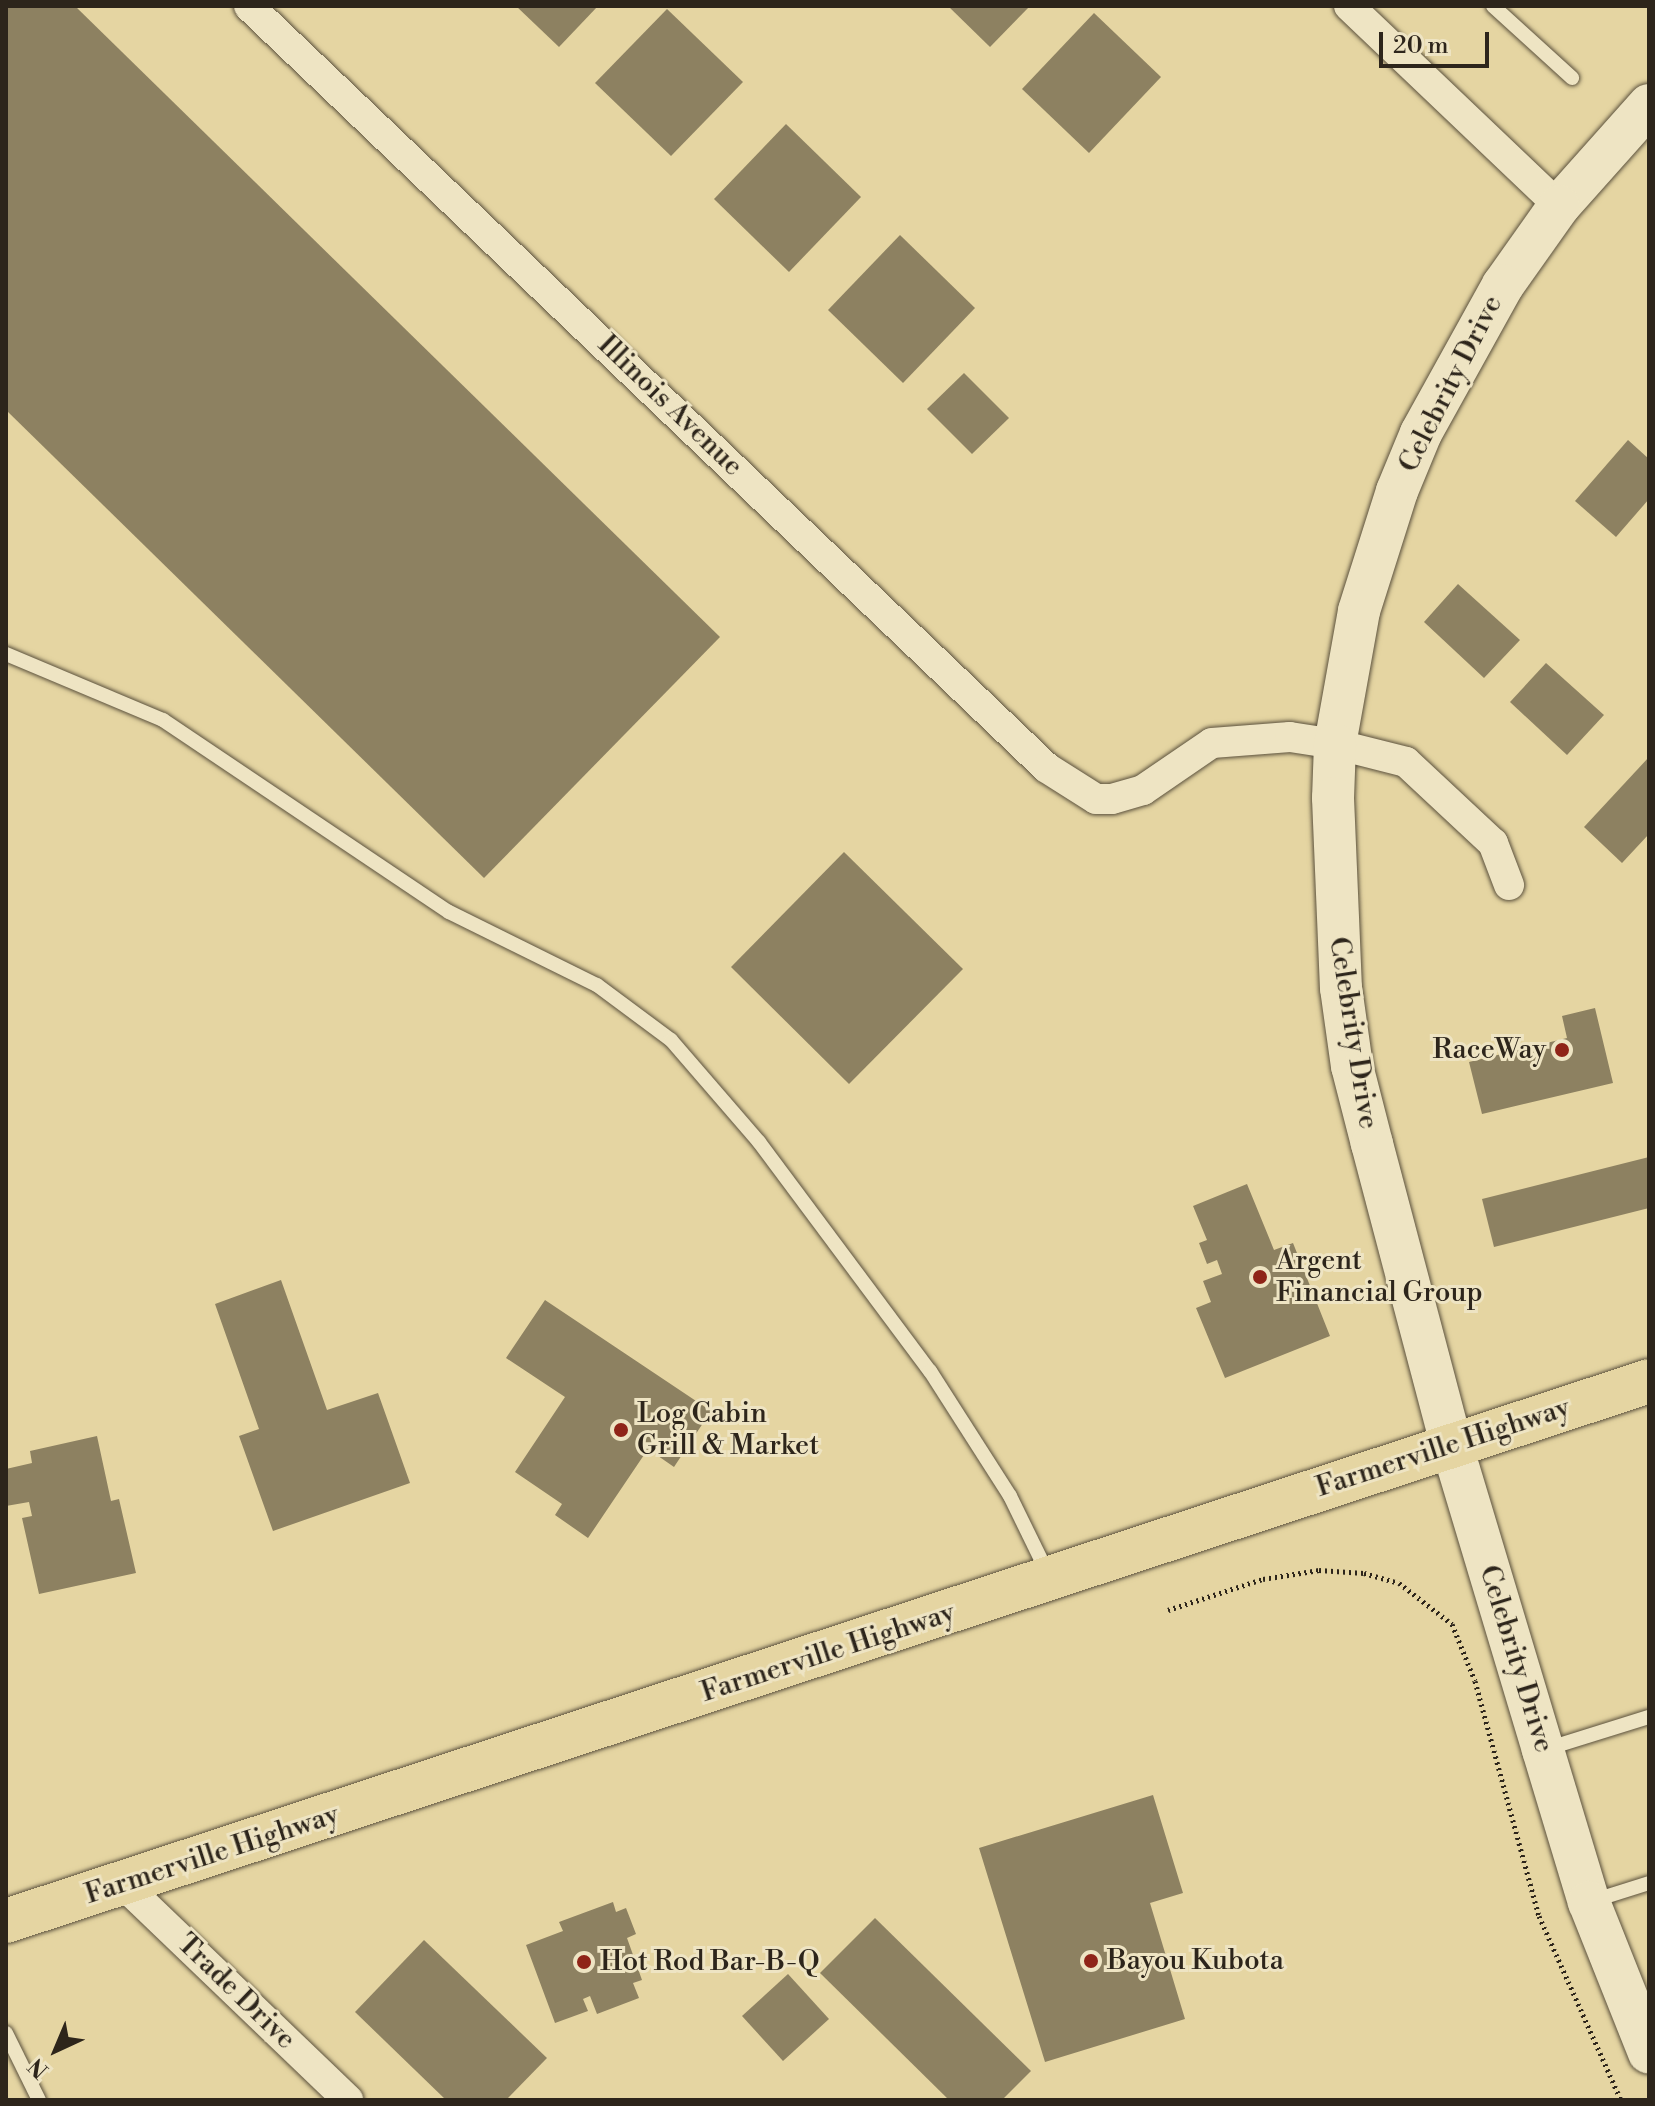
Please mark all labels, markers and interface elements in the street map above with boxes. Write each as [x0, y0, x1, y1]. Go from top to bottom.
scale bar [1383, 16, 1493, 66]
text: 20 m [1393, 31, 1449, 61]
street label: Celebrity Drive [1392, 290, 1510, 478]
street label: Illinois Avenue [591, 328, 749, 484]
street label: Celebrity Drive [1321, 935, 1385, 1131]
place label: RaceWay [1432, 1033, 1546, 1067]
marker: RaceWay [1553, 1041, 1571, 1059]
place label: Argent Financial Group [1276, 1244, 1483, 1310]
marker: Argent Financial Group [1251, 1268, 1269, 1286]
street label: Farmerville Highway [1312, 1391, 1574, 1505]
place label: Log Cabin Grill & Market [637, 1397, 819, 1463]
marker: Log Cabin Grill & Market [612, 1421, 630, 1439]
street label: Celebrity Drive [1472, 1561, 1560, 1757]
street label: Farmerville Highway [697, 1596, 959, 1710]
street label: Farmerville Highway [81, 1798, 343, 1912]
street label: Trade Drive [170, 1927, 302, 2057]
place label: Bayou Kubota [1107, 1944, 1284, 1978]
place label: Hot Rod Bar-B-Q [600, 1945, 820, 1979]
marker: Bayou Kubota [1082, 1952, 1100, 1970]
marker: Hot Rod Bar-B-Q [575, 1953, 593, 1971]
north arrow [16, 2010, 96, 2090]
text: N [23, 2052, 55, 2083]

